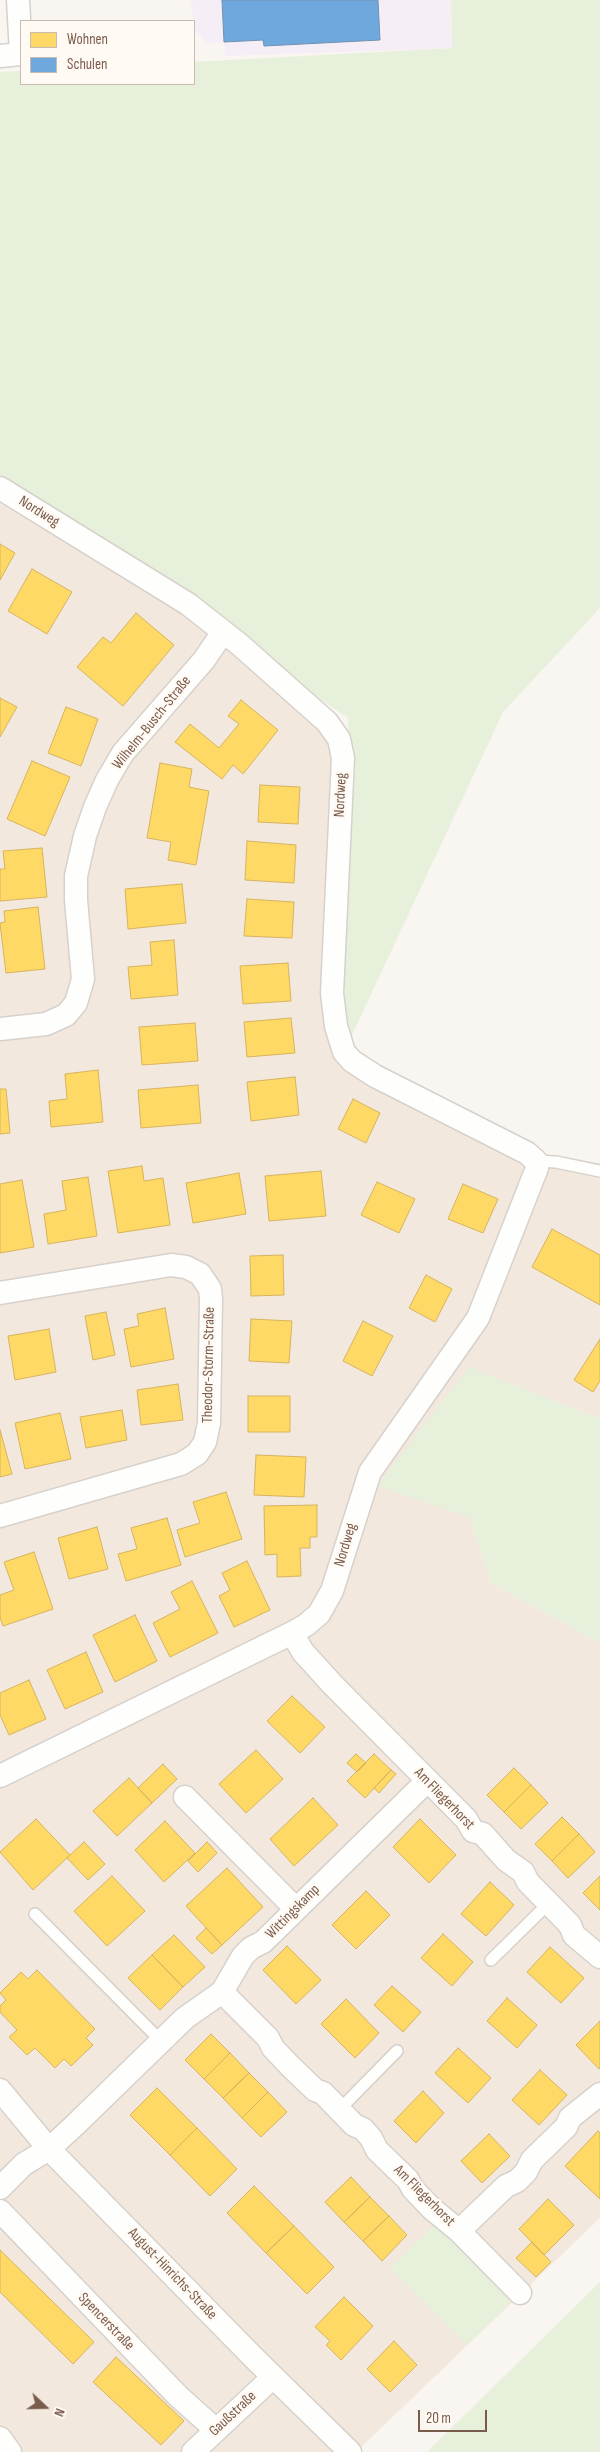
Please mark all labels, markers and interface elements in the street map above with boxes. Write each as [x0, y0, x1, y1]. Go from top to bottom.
legend [20, 20, 195, 85]
text: Wohnen [67, 30, 108, 49]
text: Schulen [67, 55, 107, 74]
street label: Nordweg [15, 493, 63, 531]
street label: Wilhelm-Busch-Straße [109, 673, 195, 773]
street label: Nordweg [331, 772, 351, 818]
street label: Theodor-Storm-Straße [199, 1307, 219, 1423]
street label: Nordweg [331, 1521, 361, 1569]
street label: Am Fliegerhorst [410, 1764, 478, 1834]
street label: Wittingskamp [262, 1881, 324, 1943]
street label: Am Fliegerhorst [390, 2162, 458, 2230]
street label: August-Hinrichs-Straße [124, 2224, 220, 2324]
street label: Spencerstraße [74, 2289, 138, 2355]
north arrow [20, 2382, 70, 2432]
street label: Gaußstraße [206, 2388, 260, 2440]
scale bar [420, 2400, 489, 2432]
text: N [50, 2406, 69, 2419]
text: 20 m [426, 2409, 451, 2428]

